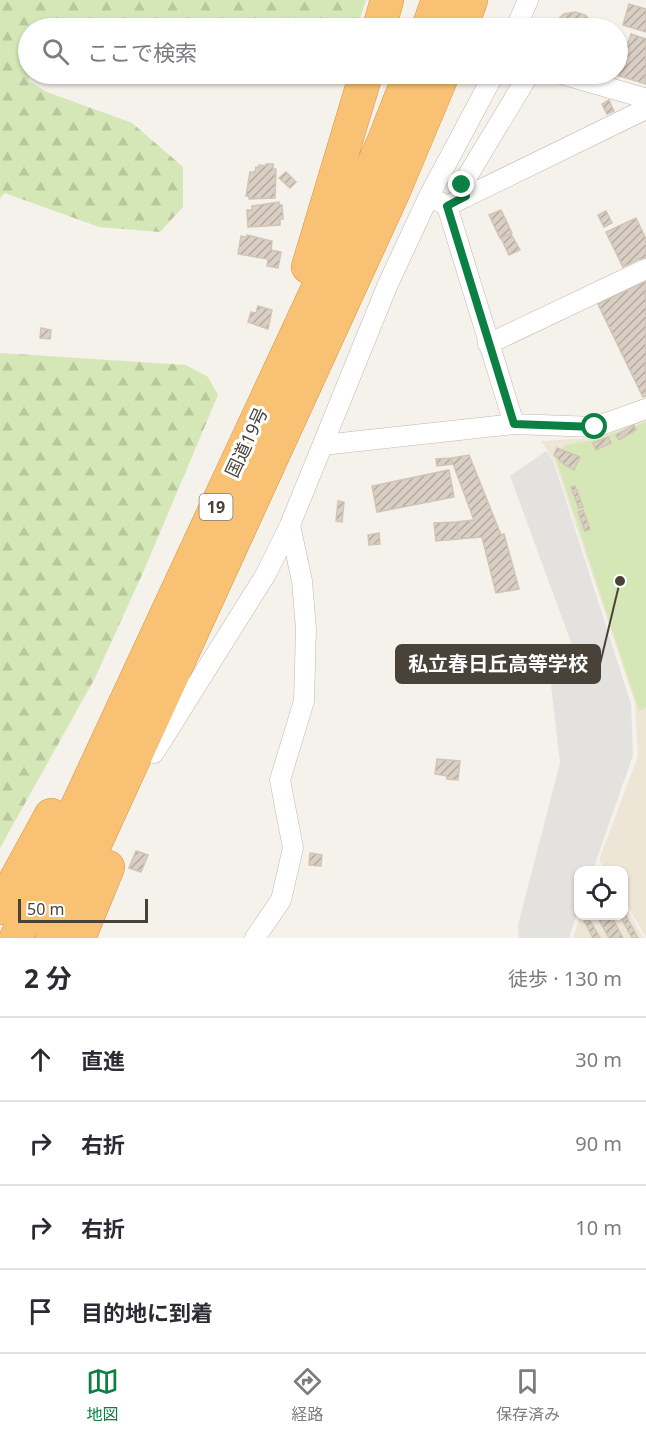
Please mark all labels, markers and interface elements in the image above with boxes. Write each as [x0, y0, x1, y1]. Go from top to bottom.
search box [18, 18, 628, 84]
icon: search [39, 35, 72, 68]
text: ここで検索 [87, 37, 197, 67]
route end [448, 171, 474, 197]
street label: 国道19号 [219, 403, 273, 481]
route start [581, 413, 607, 439]
road number: 19 [200, 494, 232, 520]
callout: 私立春日丘高等学校 [396, 645, 600, 683]
text: 私立春日丘高等学校 [408, 650, 588, 677]
map controls [574, 866, 628, 920]
button: locate [574, 866, 628, 920]
scale bar [18, 896, 148, 924]
text: 50 m [27, 898, 64, 920]
text: 2 分 [24, 960, 72, 996]
text: 徒歩 · 130 m [508, 965, 622, 992]
icon: ahead [24, 1043, 57, 1076]
text: 直進 [81, 1045, 125, 1075]
text: 30 m [575, 1046, 622, 1073]
icon: right [24, 1127, 57, 1160]
text: 右折 [81, 1129, 125, 1159]
text: 90 m [575, 1130, 622, 1157]
icon: right [24, 1211, 57, 1244]
text: 右折 [81, 1213, 125, 1243]
text: 10 m [575, 1214, 622, 1241]
icon: arrive [24, 1295, 57, 1328]
text: 目的地に到着 [81, 1297, 213, 1327]
tab: 地図 [86, 1365, 119, 1425]
tab: 経路 [291, 1365, 324, 1425]
tab: 保存済み [496, 1365, 560, 1425]

